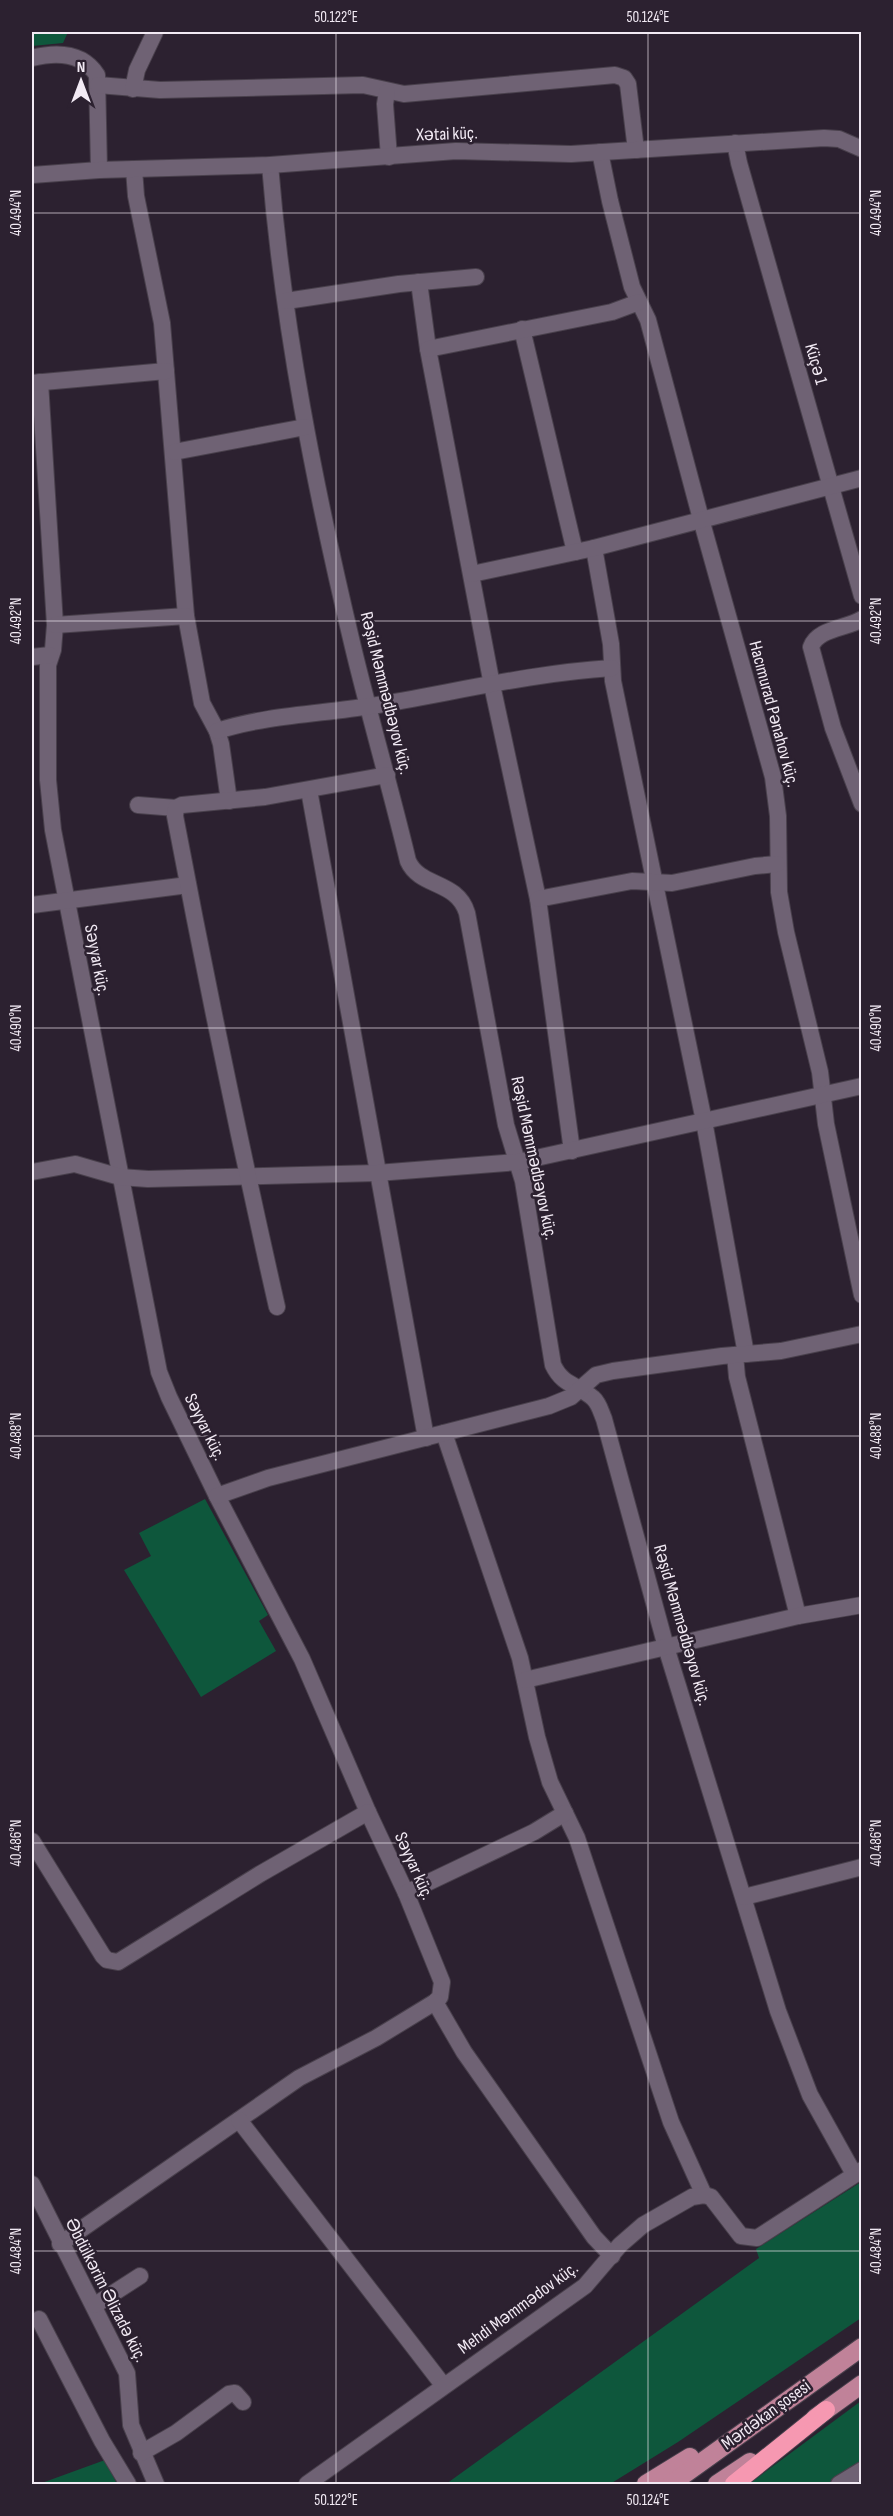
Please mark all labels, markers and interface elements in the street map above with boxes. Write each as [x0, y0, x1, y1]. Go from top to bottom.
text: 50.122°E [314, 8, 358, 27]
text: 50.124°E [626, 8, 670, 27]
north arrow [51, 51, 111, 111]
text: N [77, 58, 85, 77]
street label: Xətai küç. [415, 122, 478, 146]
text: 40.494°N [7, 190, 26, 236]
text: 40.494°N [867, 190, 886, 236]
street label: Küçə 1 [800, 341, 832, 388]
text: 40.492°N [7, 598, 26, 644]
text: 40.492°N [867, 598, 886, 644]
street label: Rəşid Məmmədbəyov küç. [356, 610, 416, 776]
street label: Hacımurad Pənahov küç. [744, 639, 804, 789]
street label: Səyyar küç. [80, 923, 114, 997]
text: 40.490°N [7, 1004, 26, 1052]
text: 40.490°N [867, 1004, 886, 1052]
street label: Rəşid Məmmədbəyov küç. [506, 1074, 562, 1242]
street label: Səyyar küç. [180, 1390, 230, 1464]
text: 40.488°N [7, 1413, 26, 1459]
text: 40.488°N [867, 1413, 886, 1459]
street label: Rəşid Məmmədbəyov küç. [649, 1542, 715, 1708]
text: 40.486°N [7, 1820, 26, 1866]
text: 40.486°N [867, 1820, 886, 1866]
street label: Səyyar küç. [390, 1829, 438, 1903]
street label: Əbdülkərim Əlizadə küç. [61, 2214, 151, 2366]
text: 40.484°N [7, 2228, 26, 2274]
text: 40.484°N [867, 2228, 886, 2274]
street label: Mehdi Məmmədov küç. [454, 2257, 582, 2359]
street label: Mərdəkan şosesi [717, 2376, 815, 2454]
text: 50.122°E [314, 2491, 358, 2510]
text: 50.124°E [626, 2491, 670, 2510]

